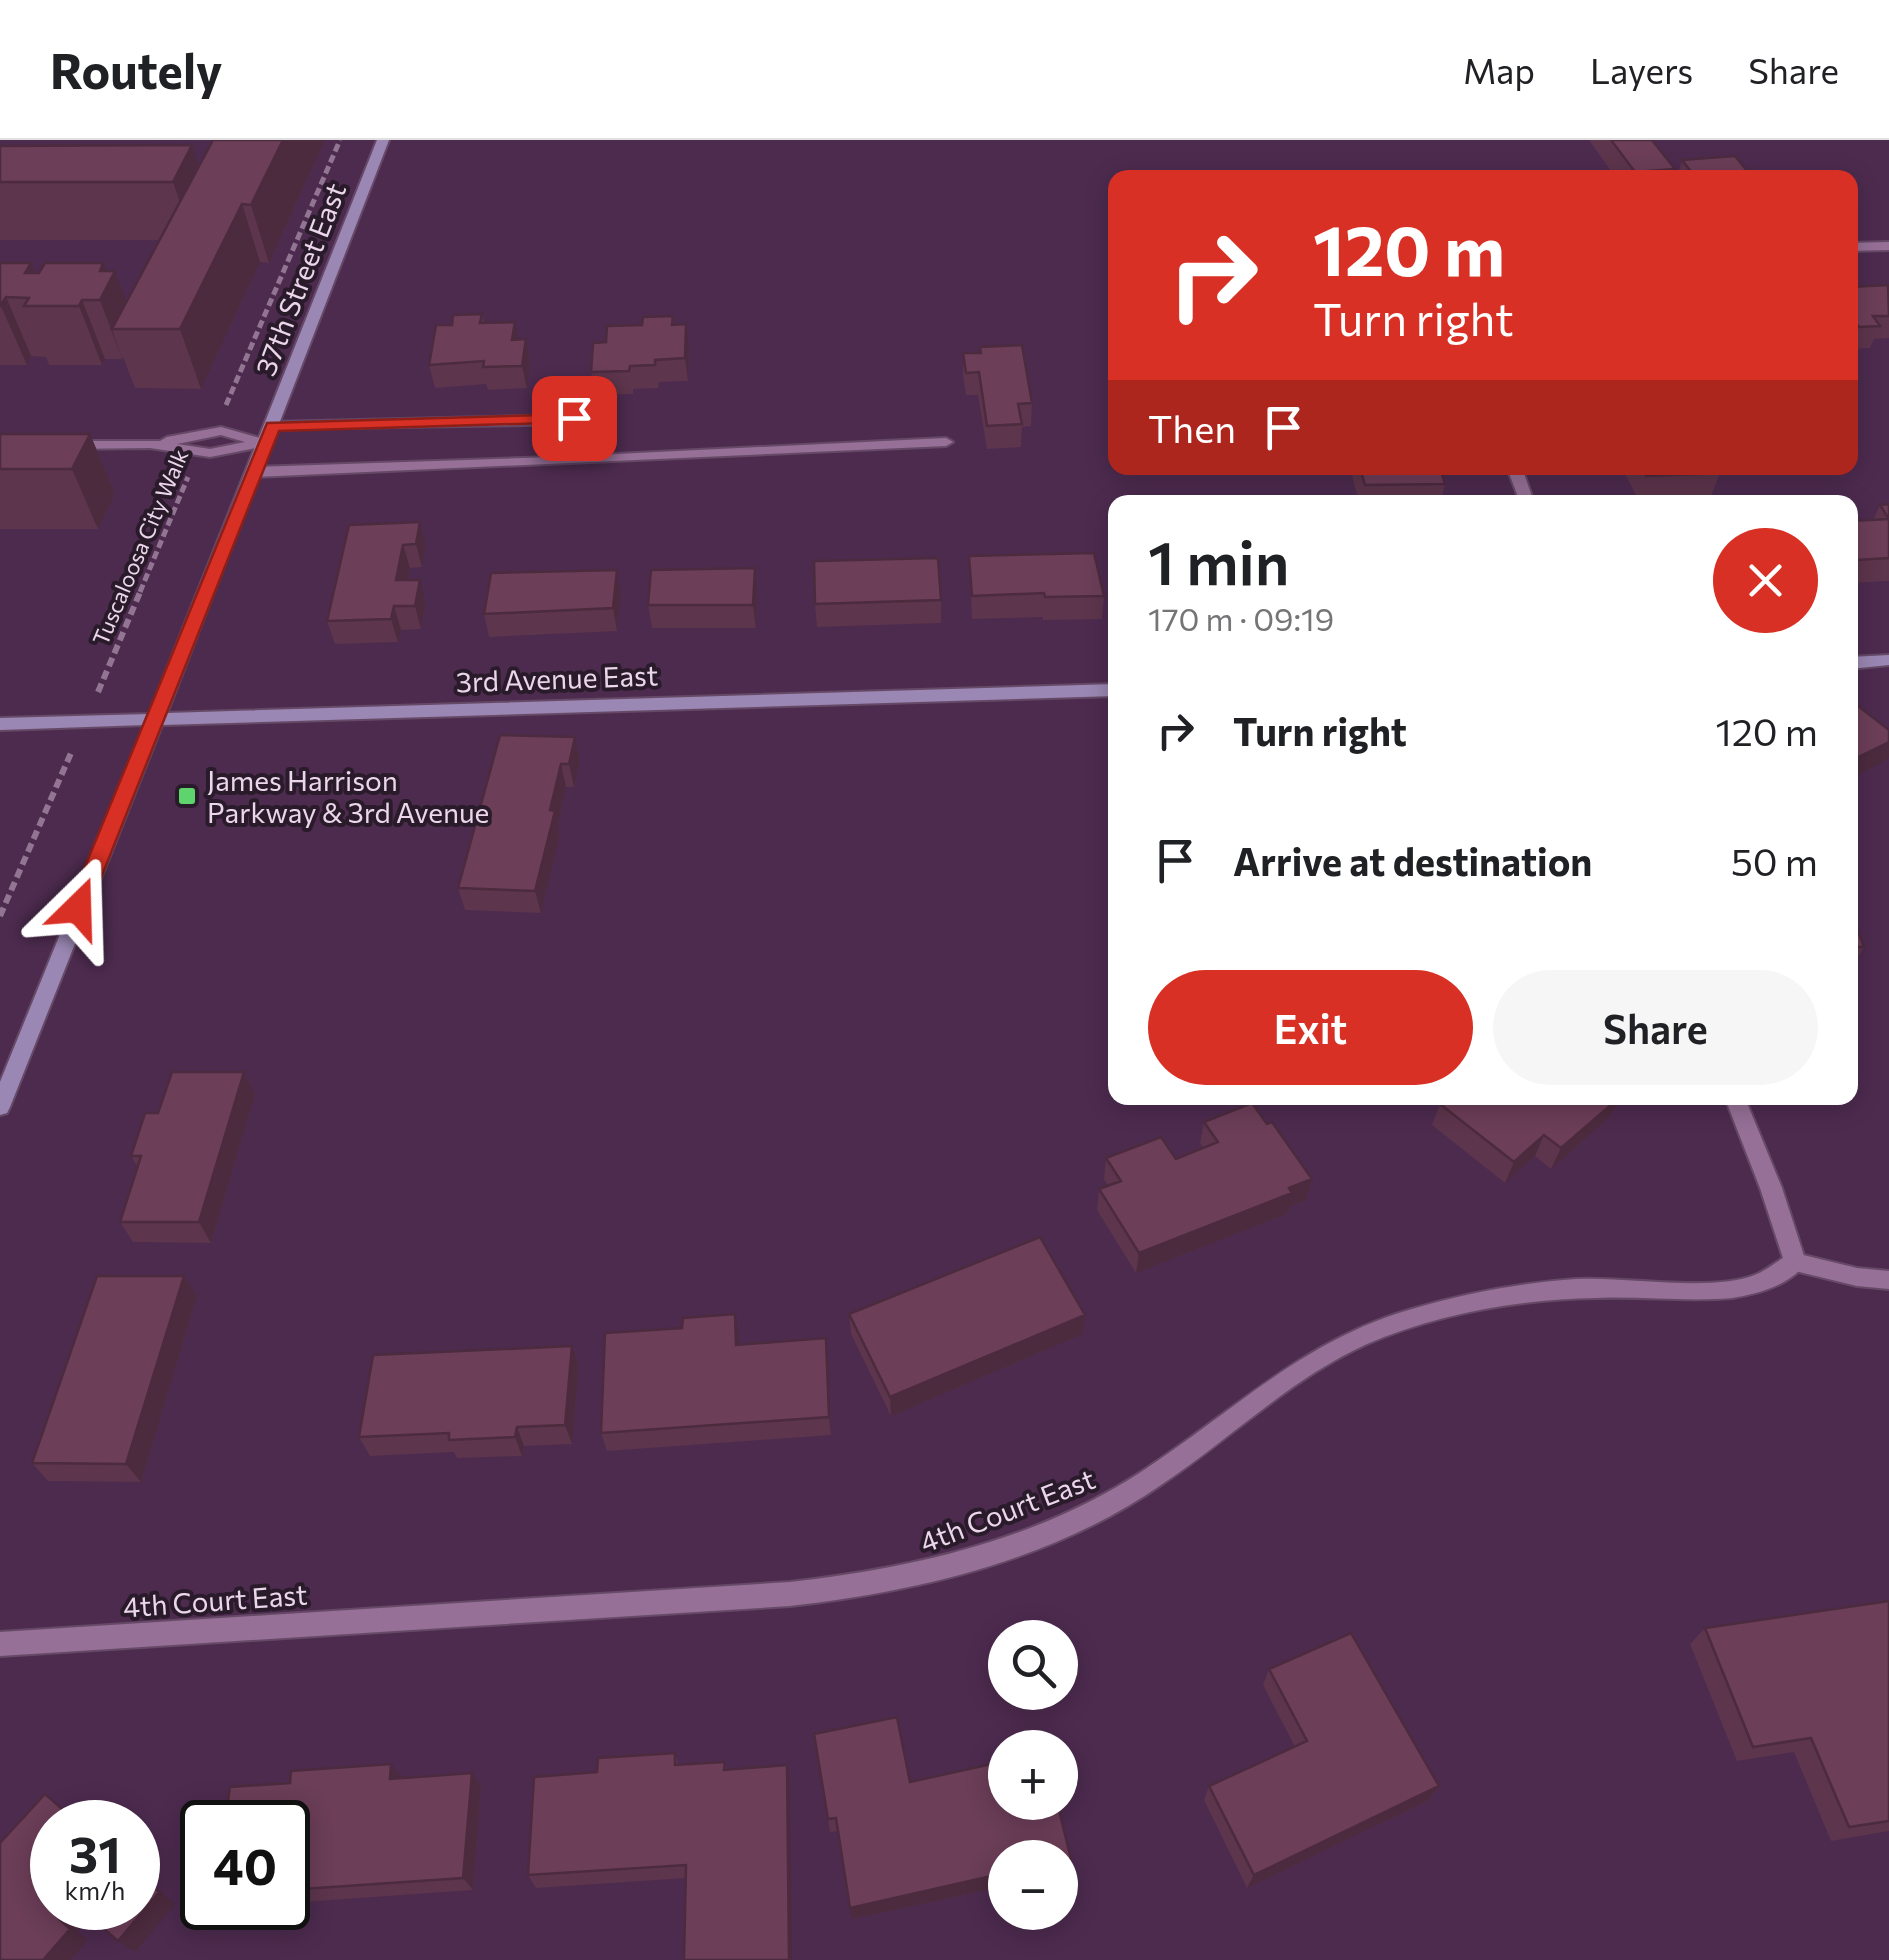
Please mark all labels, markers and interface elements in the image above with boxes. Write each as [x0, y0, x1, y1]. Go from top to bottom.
text: Routely [50, 40, 222, 99]
text: Map [1463, 48, 1535, 91]
text: Layers [1590, 48, 1693, 91]
text: Share [1748, 48, 1839, 91]
street label: 37th Street East [248, 178, 352, 380]
text: 120 m [1313, 205, 1505, 290]
icon: right [1148, 210, 1278, 340]
text: Turn right [1313, 290, 1514, 345]
pin [532, 376, 617, 461]
icon: arrive [547, 391, 602, 446]
icon: arrive [1256, 400, 1311, 455]
text: Then [1148, 404, 1236, 451]
street label: Tuscaloosa City Walk [87, 445, 193, 649]
text: 1 min [1148, 524, 1289, 597]
button: close [1713, 528, 1818, 633]
text: 170 m · 09:19 [1148, 598, 1334, 638]
street label: 3rd Avenue East [455, 657, 659, 699]
icon: right [1148, 703, 1203, 758]
text: Turn right [1233, 707, 1407, 754]
text: 120 m [1716, 707, 1818, 754]
place label: James Harrison Parkway & 3rd Avenue [207, 763, 489, 829]
marker: James Harrison Parkway & 3rd Avenue [176, 785, 198, 807]
icon: arrive [1148, 833, 1203, 888]
text: Arrive at destination [1233, 837, 1592, 884]
text: 50 m [1731, 837, 1818, 884]
position arrow [26, 856, 130, 960]
button: Exit [1148, 970, 1473, 1085]
button: Share [1493, 970, 1818, 1085]
street label: 4th Court East [915, 1461, 1099, 1559]
street label: 4th Court East [122, 1577, 308, 1623]
map controls [988, 1620, 1078, 1930]
button: search [988, 1620, 1078, 1710]
button: + [988, 1730, 1078, 1820]
speed limit sign: 40 [180, 1800, 310, 1930]
text: 31 [69, 1822, 121, 1883]
button: − [988, 1840, 1078, 1930]
text: km/h [65, 1875, 125, 1905]

